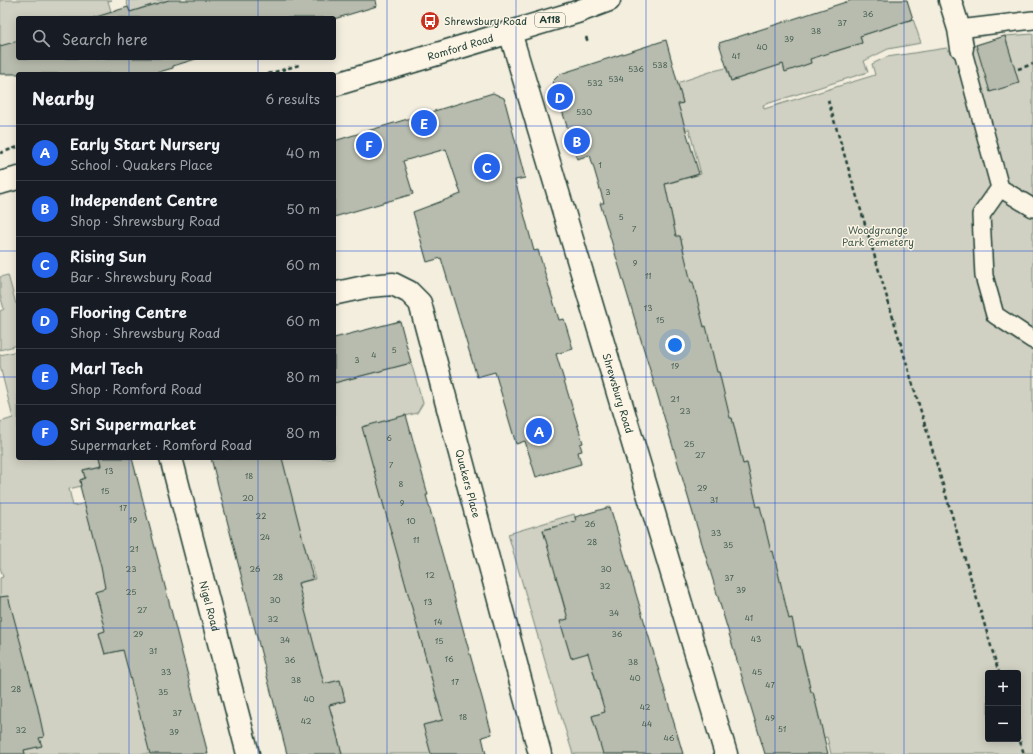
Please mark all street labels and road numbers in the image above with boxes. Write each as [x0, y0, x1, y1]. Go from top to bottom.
road number: A118 [535, 13, 565, 27]
street label: Romford Road [425, 29, 495, 64]
street label: Shrewsbury Road [599, 351, 638, 435]
street label: Quakers Place [452, 448, 485, 519]
street label: Nigel Road [196, 579, 224, 633]

